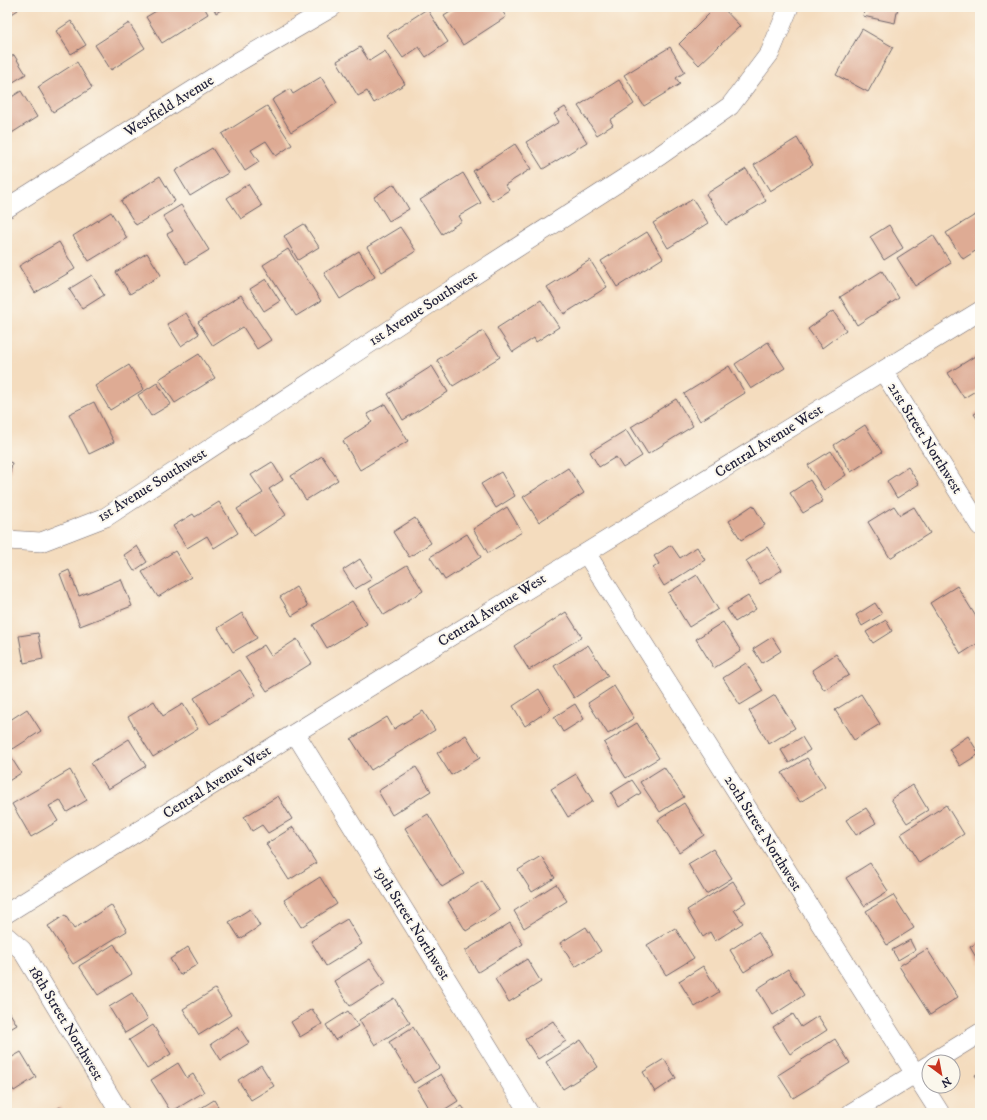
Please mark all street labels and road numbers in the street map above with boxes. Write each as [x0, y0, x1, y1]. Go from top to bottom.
street label: Westfield Avenue [120, 71, 217, 142]
street label: 1st Avenue Southwest [365, 266, 481, 350]
street label: 21st Street Northwest [883, 379, 967, 497]
street label: Central Avenue West [711, 400, 827, 482]
street label: 1st Avenue Southwest [94, 444, 210, 526]
street label: Central Avenue West [434, 569, 550, 651]
street label: Central Avenue West [159, 741, 275, 823]
street label: 20th Street Northwest [720, 772, 806, 895]
street label: 19th Street Northwest [369, 863, 455, 984]
street label: 18th Street Northwest [24, 962, 108, 1084]

